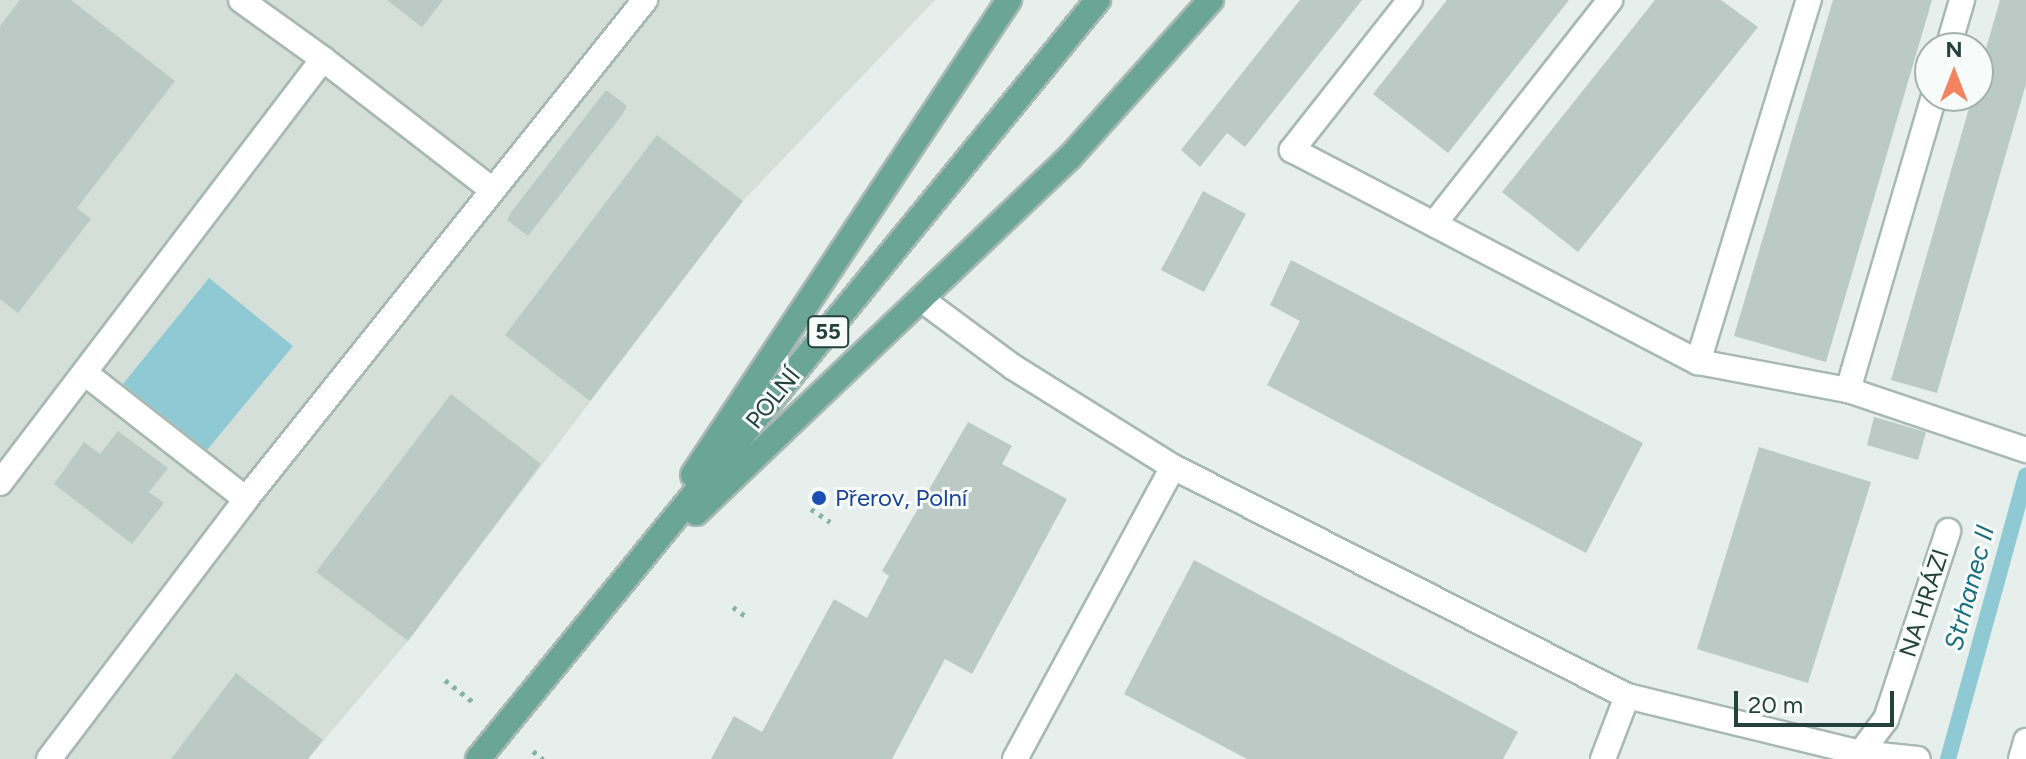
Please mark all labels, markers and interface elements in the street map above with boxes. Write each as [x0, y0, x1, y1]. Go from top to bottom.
north arrow [1914, 32, 1994, 112]
text: N [1945, 36, 1963, 63]
road number: 55 [806, 314, 850, 350]
street label: POLNÍ [740, 362, 806, 434]
place label: Přerov, Polní [835, 484, 967, 512]
marker: Přerov, Polní [810, 489, 828, 507]
water label: Strhanec II [1938, 522, 2002, 654]
street label: NA HRÁZI [1893, 545, 1955, 661]
scale bar [1738, 675, 1898, 725]
text: 20 m [1748, 690, 1803, 719]

